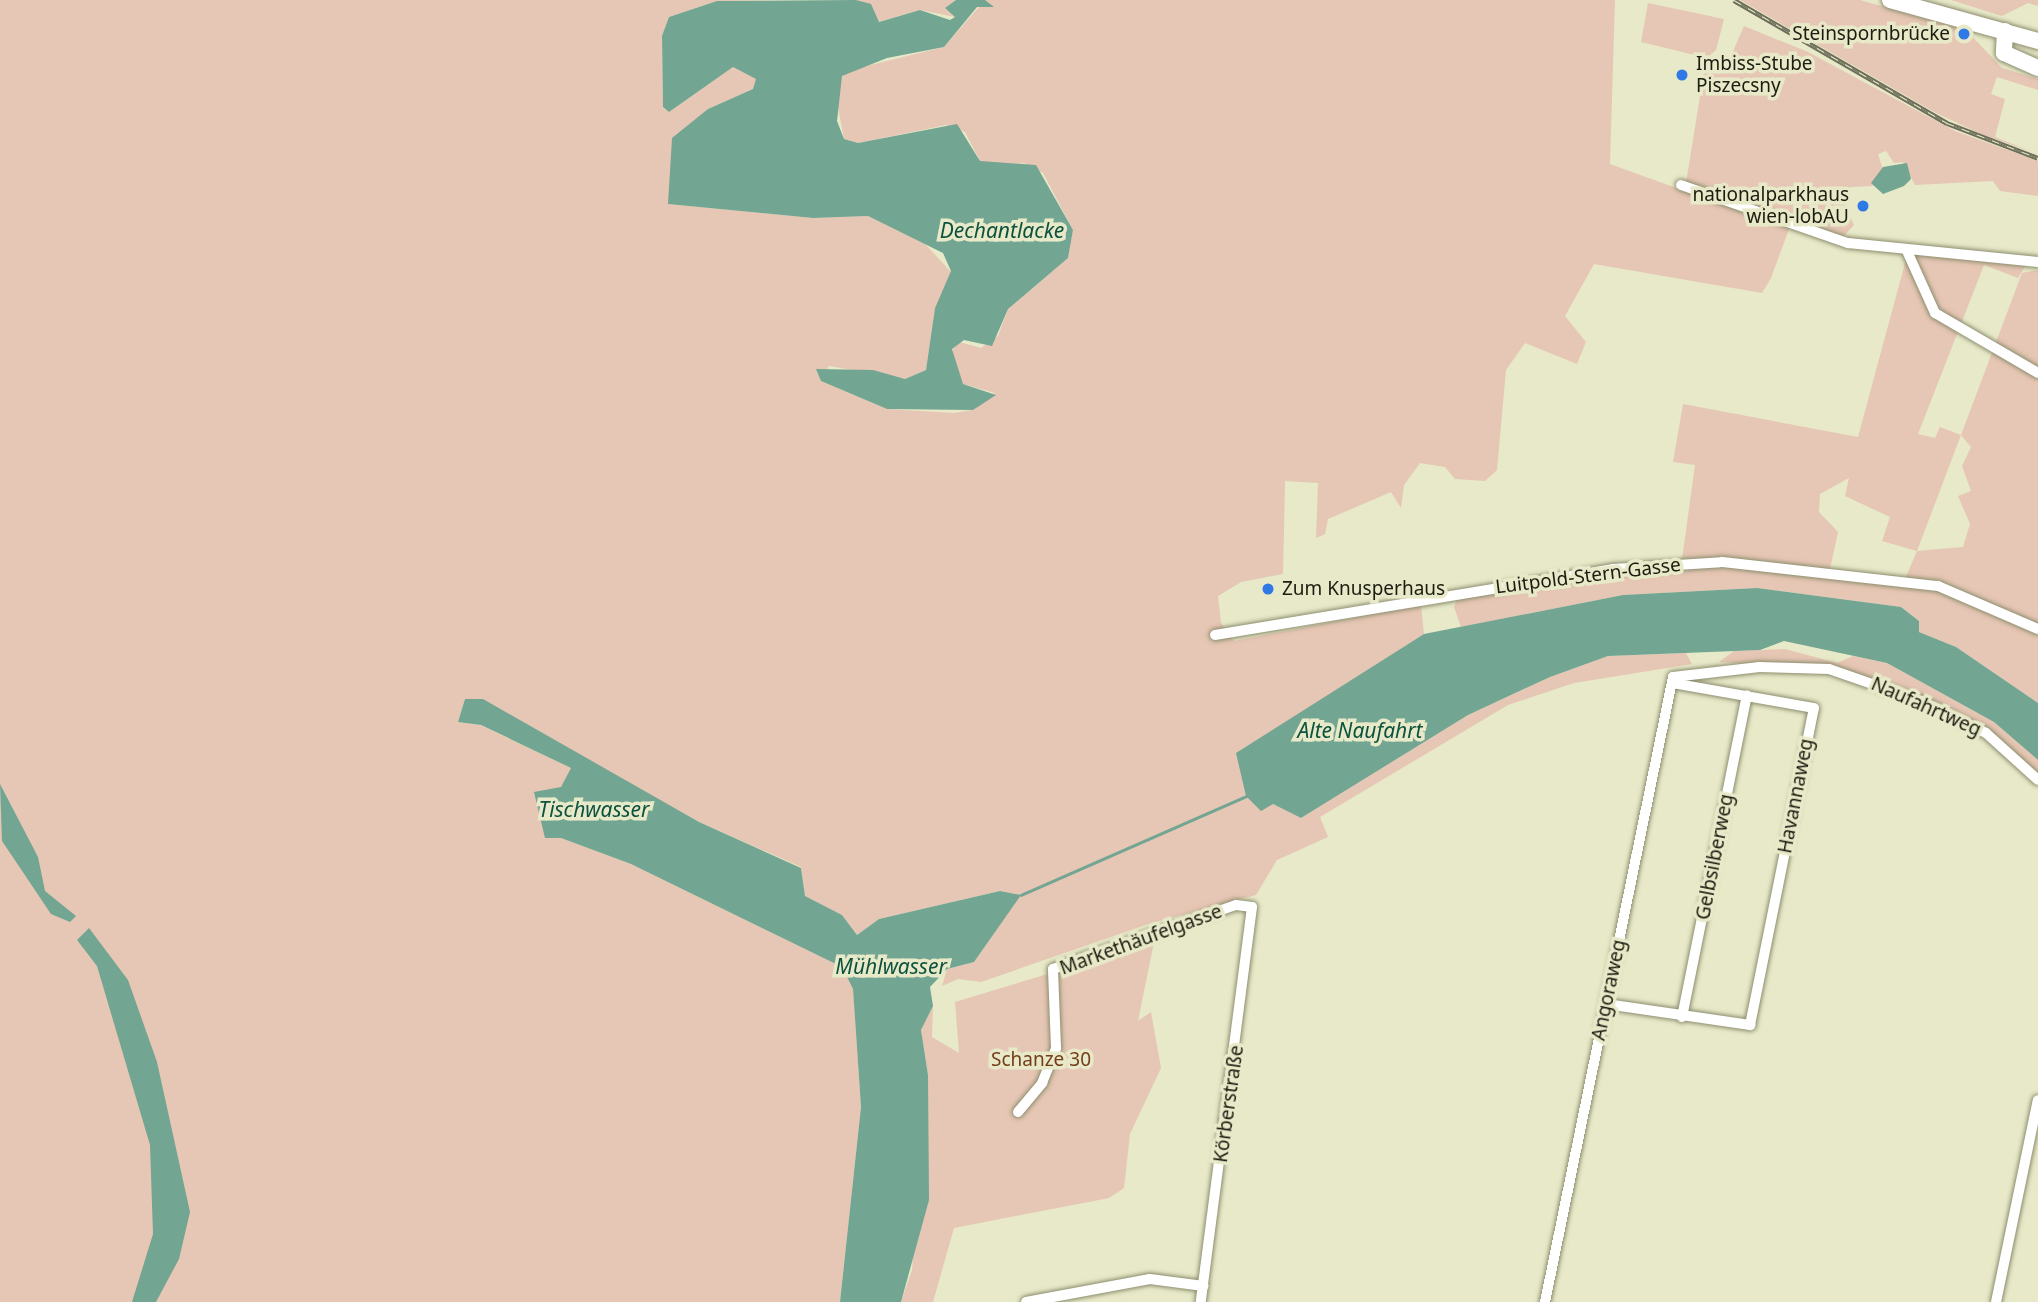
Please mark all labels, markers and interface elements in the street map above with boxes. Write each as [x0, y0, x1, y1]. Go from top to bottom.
place label: Steinspornbrücke [1792, 23, 1950, 45]
marker: Steinspornbrücke [1956, 26, 1972, 42]
place label: Imbiss-Stube Piszecsny [1696, 53, 1813, 97]
marker: Imbiss-Stube Piszecsny [1674, 67, 1690, 83]
place label: nationalparkhaus wien-lobAU [1692, 184, 1849, 228]
marker: nationalparkhaus wien-lobAU [1855, 198, 1871, 214]
water label: Dechantlacke [940, 217, 1064, 243]
street label: Luitpold-Stern-Gasse [1494, 553, 1682, 599]
place label: Zum Knusperhaus [1282, 578, 1445, 600]
marker: Zum Knusperhaus [1260, 581, 1276, 597]
street label: Naufahrtweg [1868, 673, 1984, 741]
water label: Alte Naufahrt [1297, 717, 1423, 743]
street label: Havannaweg [1774, 737, 1818, 855]
street label: Gelbsilberweg [1692, 792, 1738, 922]
water label: Tischwasser [539, 796, 649, 822]
street label: Markethäufelgasse [1057, 900, 1225, 980]
street label: Angoraweg [1587, 937, 1631, 1043]
water label: Mühlwasser [835, 953, 947, 979]
street label: Körberstraße [1209, 1044, 1249, 1164]
park label: Schanze 30 [991, 1049, 1091, 1071]

